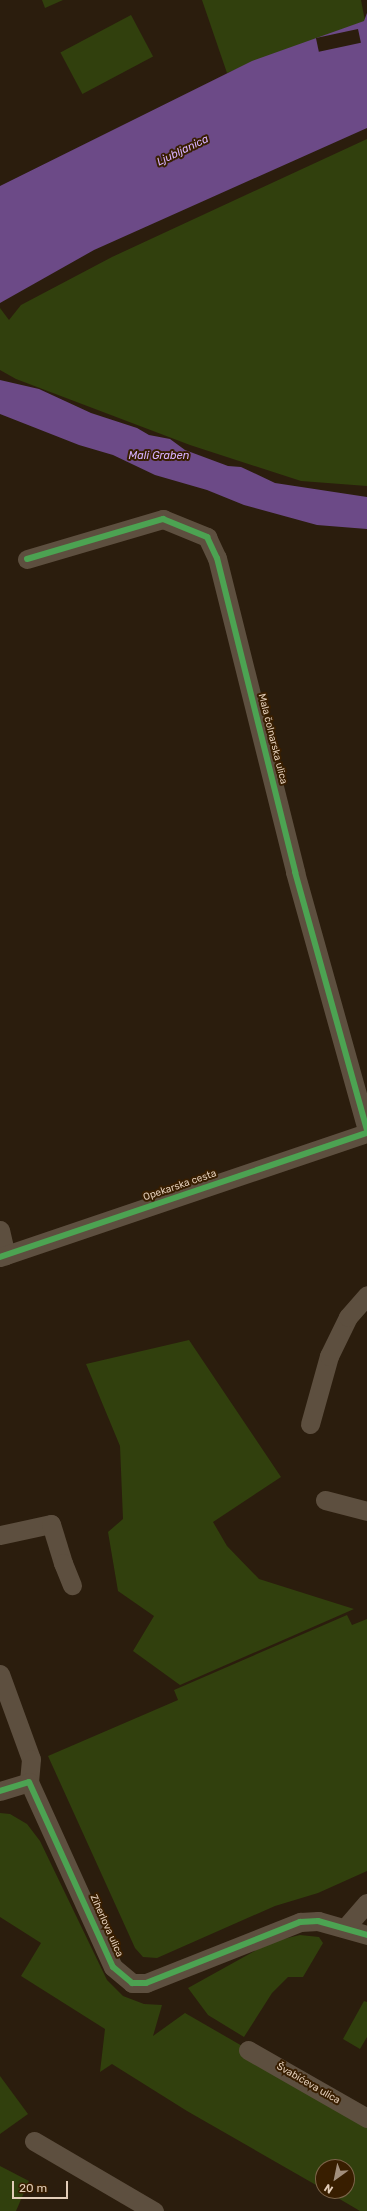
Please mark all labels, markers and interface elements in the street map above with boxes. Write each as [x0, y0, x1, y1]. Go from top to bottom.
water label: Ljubljanica [155, 133, 211, 169]
water label: Mali Graben [129, 449, 189, 463]
street label: Mala čolnarska ulica [255, 692, 289, 786]
street label: Opekarska cesta [142, 1168, 218, 1204]
street label: Ziherlova ulica [87, 1893, 125, 1959]
street label: Švabićeva ulica [274, 2061, 342, 2107]
north arrow [315, 2159, 355, 2199]
scale bar [14, 2173, 70, 2199]
text: 20 m [19, 2181, 47, 2195]
text: N [322, 2181, 336, 2196]

